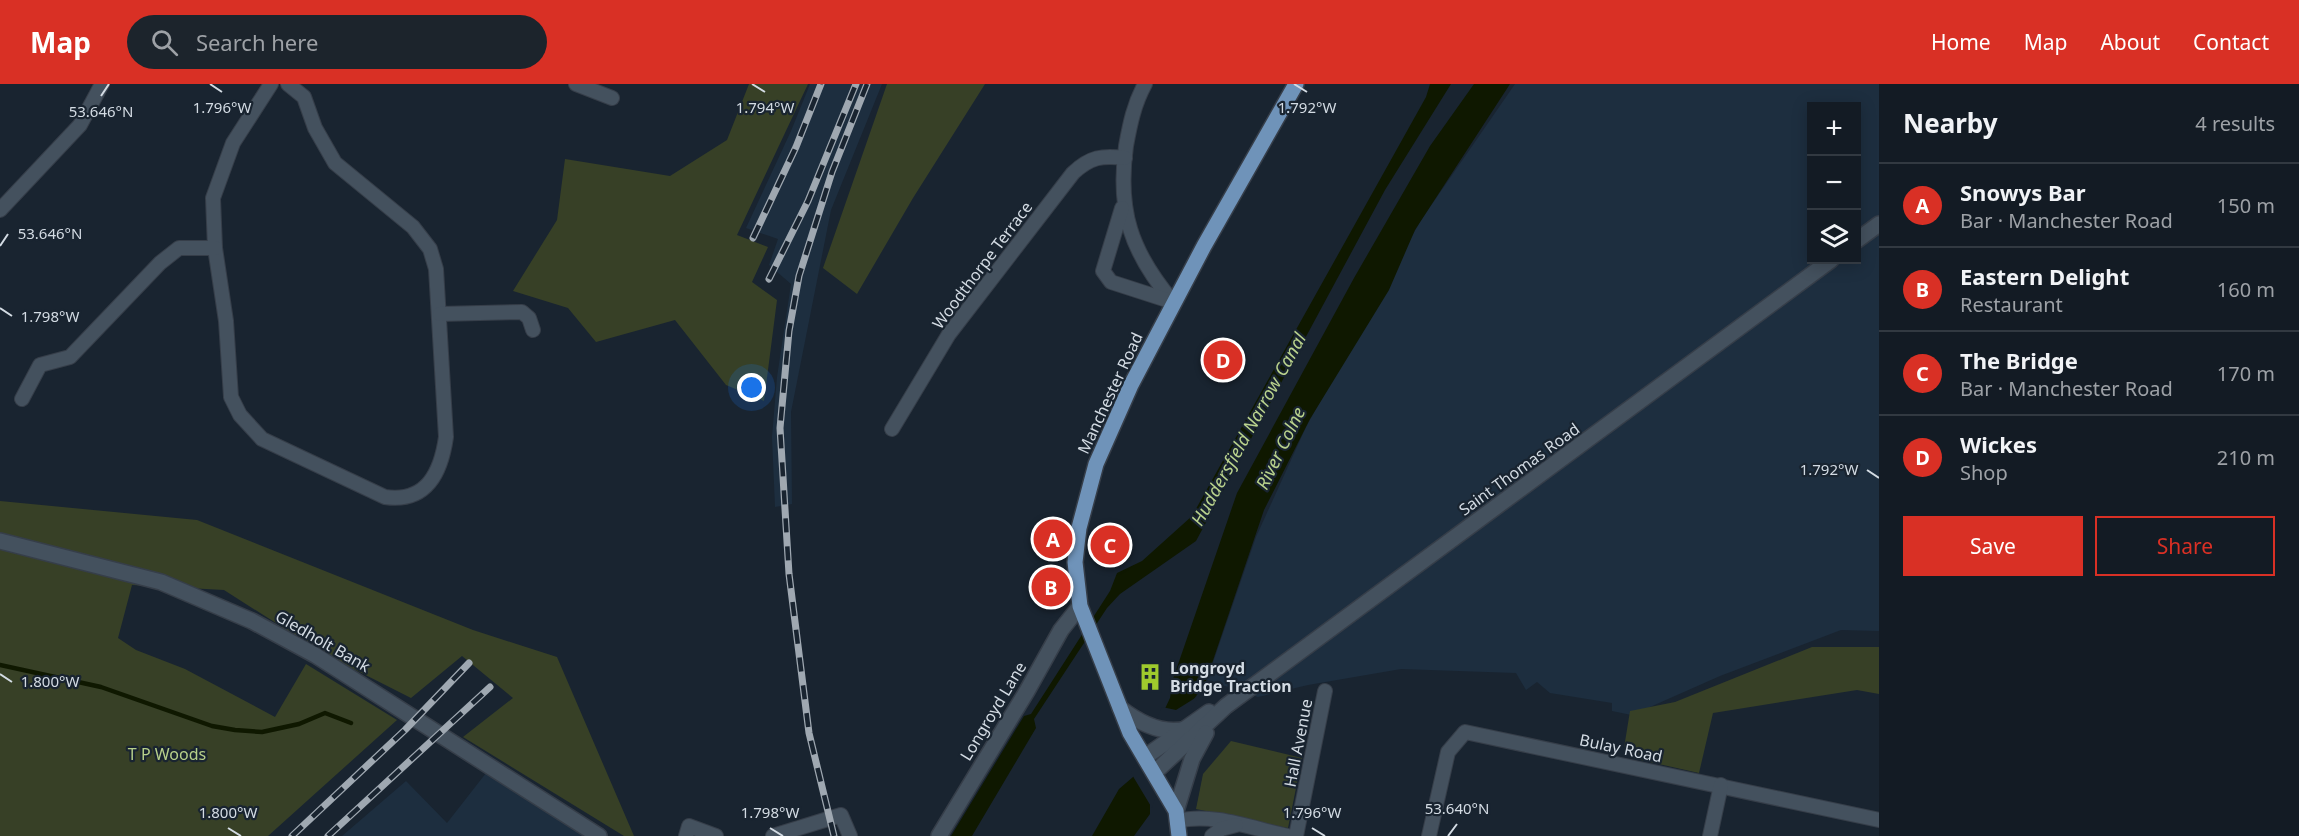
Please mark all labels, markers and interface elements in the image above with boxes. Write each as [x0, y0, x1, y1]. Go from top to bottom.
search box [127, 15, 547, 69]
text: Map [30, 23, 91, 61]
icon: search [148, 26, 181, 59]
text: Search here [196, 27, 318, 57]
text: Home [1931, 28, 1991, 56]
text: Map [2024, 28, 2067, 56]
text: About [2100, 28, 2160, 56]
text: Contact [2193, 28, 2269, 56]
text: 1.796°W [193, 97, 251, 117]
text: 1.794°W [736, 97, 794, 117]
text: 1.792°W [1278, 97, 1336, 117]
text: 53.646°N [69, 101, 133, 121]
map controls [1807, 102, 1861, 264]
button: + [1807, 102, 1861, 156]
text: Nearby [1903, 105, 1998, 141]
text: 4 results [2195, 110, 2275, 137]
button: − [1807, 156, 1861, 210]
text: Snowys Bar [1960, 177, 2086, 207]
text: A [1916, 192, 1929, 219]
text: 150 m [2217, 192, 2275, 219]
street label: Woodthorpe Terrace [927, 197, 1037, 333]
text: Bar · Manchester Road [1960, 207, 2173, 234]
button: layers [1807, 210, 1861, 264]
text: 53.646°N [18, 223, 82, 243]
text: Eastern Delight [1960, 261, 2129, 291]
text: B [1916, 276, 1929, 303]
text: 160 m [2217, 276, 2275, 303]
text: Restaurant [1960, 291, 2063, 318]
text: 1.798°W [21, 306, 79, 326]
water label: Huddersfield Narrow Canal [1185, 328, 1311, 530]
street label: Manchester Road [1072, 329, 1148, 457]
pin: D [1204, 338, 1242, 382]
text: The Bridge [1960, 345, 2078, 375]
text: C [1916, 360, 1929, 387]
text: 170 m [2217, 360, 2275, 387]
your location [737, 373, 766, 402]
text: Bar · Manchester Road [1960, 375, 2173, 402]
water label: River Colne [1250, 403, 1310, 493]
street label: Saint Thomas Road [1454, 418, 1584, 520]
text: Wickes [1960, 429, 2037, 459]
text: D [1915, 444, 1930, 471]
text: 210 m [2217, 444, 2275, 471]
text: 1.792°W [1800, 459, 1858, 479]
text: Shop [1960, 459, 2008, 486]
pin: A [1034, 516, 1072, 562]
button: Save [1903, 516, 2083, 576]
button: Share [2095, 516, 2275, 576]
pin: C [1090, 522, 1130, 568]
pin: B [1032, 564, 1070, 610]
street label: Gledholt Bank [272, 605, 375, 677]
street label: Longroyd Lane [955, 657, 1031, 765]
place label: Longroyd Bridge Traction [1170, 657, 1292, 697]
building icon: Longroyd Bridge Traction [1135, 662, 1165, 692]
text: 1.800°W [21, 671, 79, 691]
street label: Hall Avenue [1279, 697, 1317, 789]
street label: Bulay Road [1578, 728, 1664, 768]
park label: T P Woods [128, 743, 206, 765]
text: 53.640°N [1425, 798, 1489, 818]
text: 1.800°W [199, 802, 257, 822]
text: 1.798°W [741, 802, 799, 822]
text: 1.796°W [1283, 802, 1341, 822]

